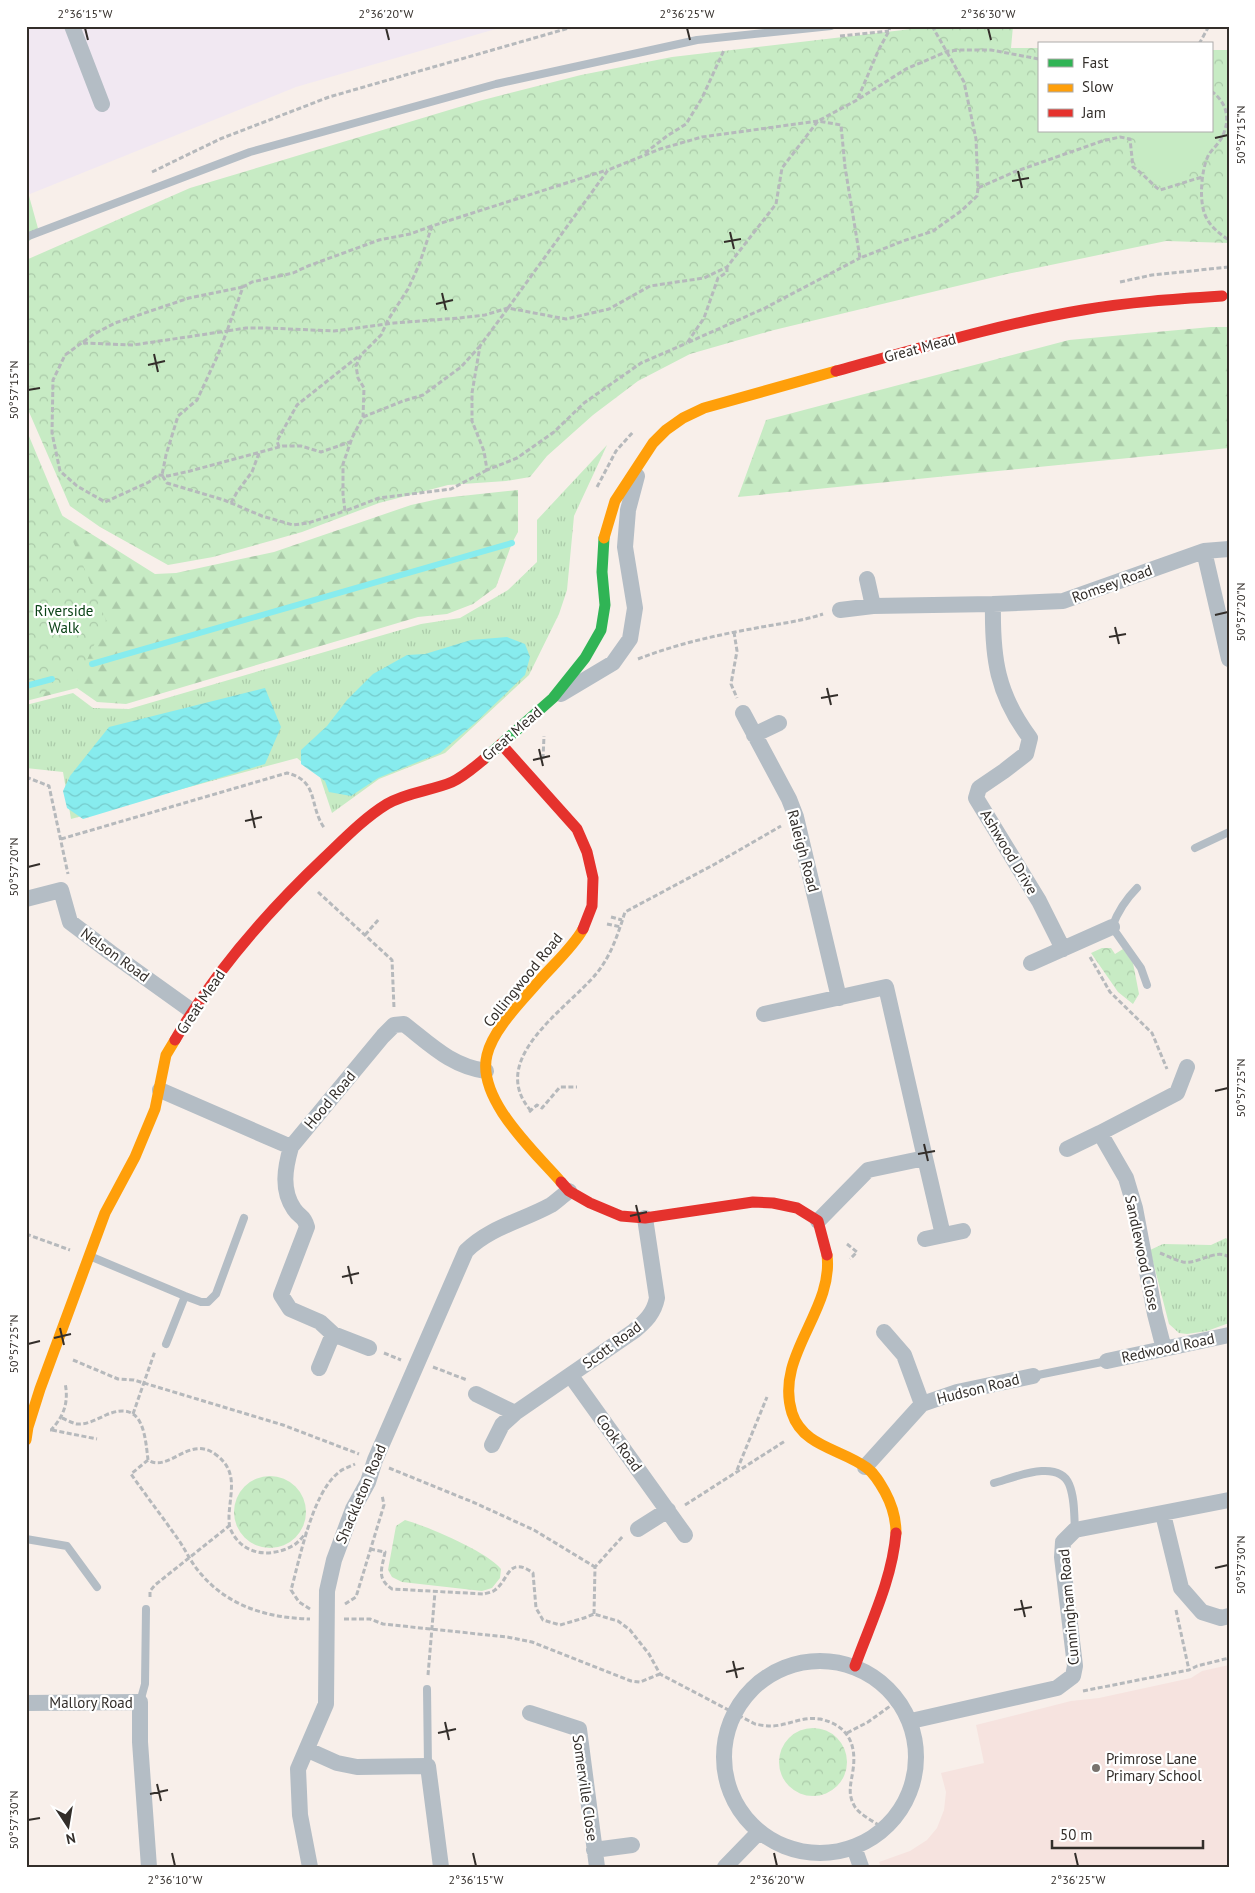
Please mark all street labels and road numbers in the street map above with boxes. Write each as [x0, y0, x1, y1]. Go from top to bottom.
street label: Great Mead [882, 329, 958, 366]
street label: Romsey Road [1069, 560, 1155, 607]
street label: Great Mead [478, 702, 546, 765]
street label: Ashwood Drive [977, 806, 1042, 898]
street label: Raleigh Road [783, 808, 824, 894]
street label: Nelson Road [77, 923, 153, 986]
street label: Collingwood Road [479, 929, 566, 1031]
street label: Great Mead [172, 966, 229, 1037]
street label: Hood Road [300, 1067, 359, 1133]
street label: Sandlewood Close [1121, 1193, 1164, 1312]
street label: Scott Road [578, 1317, 645, 1372]
street label: Redwood Road [1120, 1328, 1216, 1367]
street label: Hudson Road [935, 1369, 1021, 1408]
street label: Cook Road [592, 1410, 647, 1475]
street label: Shackleton Road [331, 1441, 390, 1547]
street label: Cunningham Road [1054, 1548, 1083, 1666]
street label: Mallory Road [49, 1693, 133, 1712]
street label: Somerville Close [569, 1733, 602, 1842]

